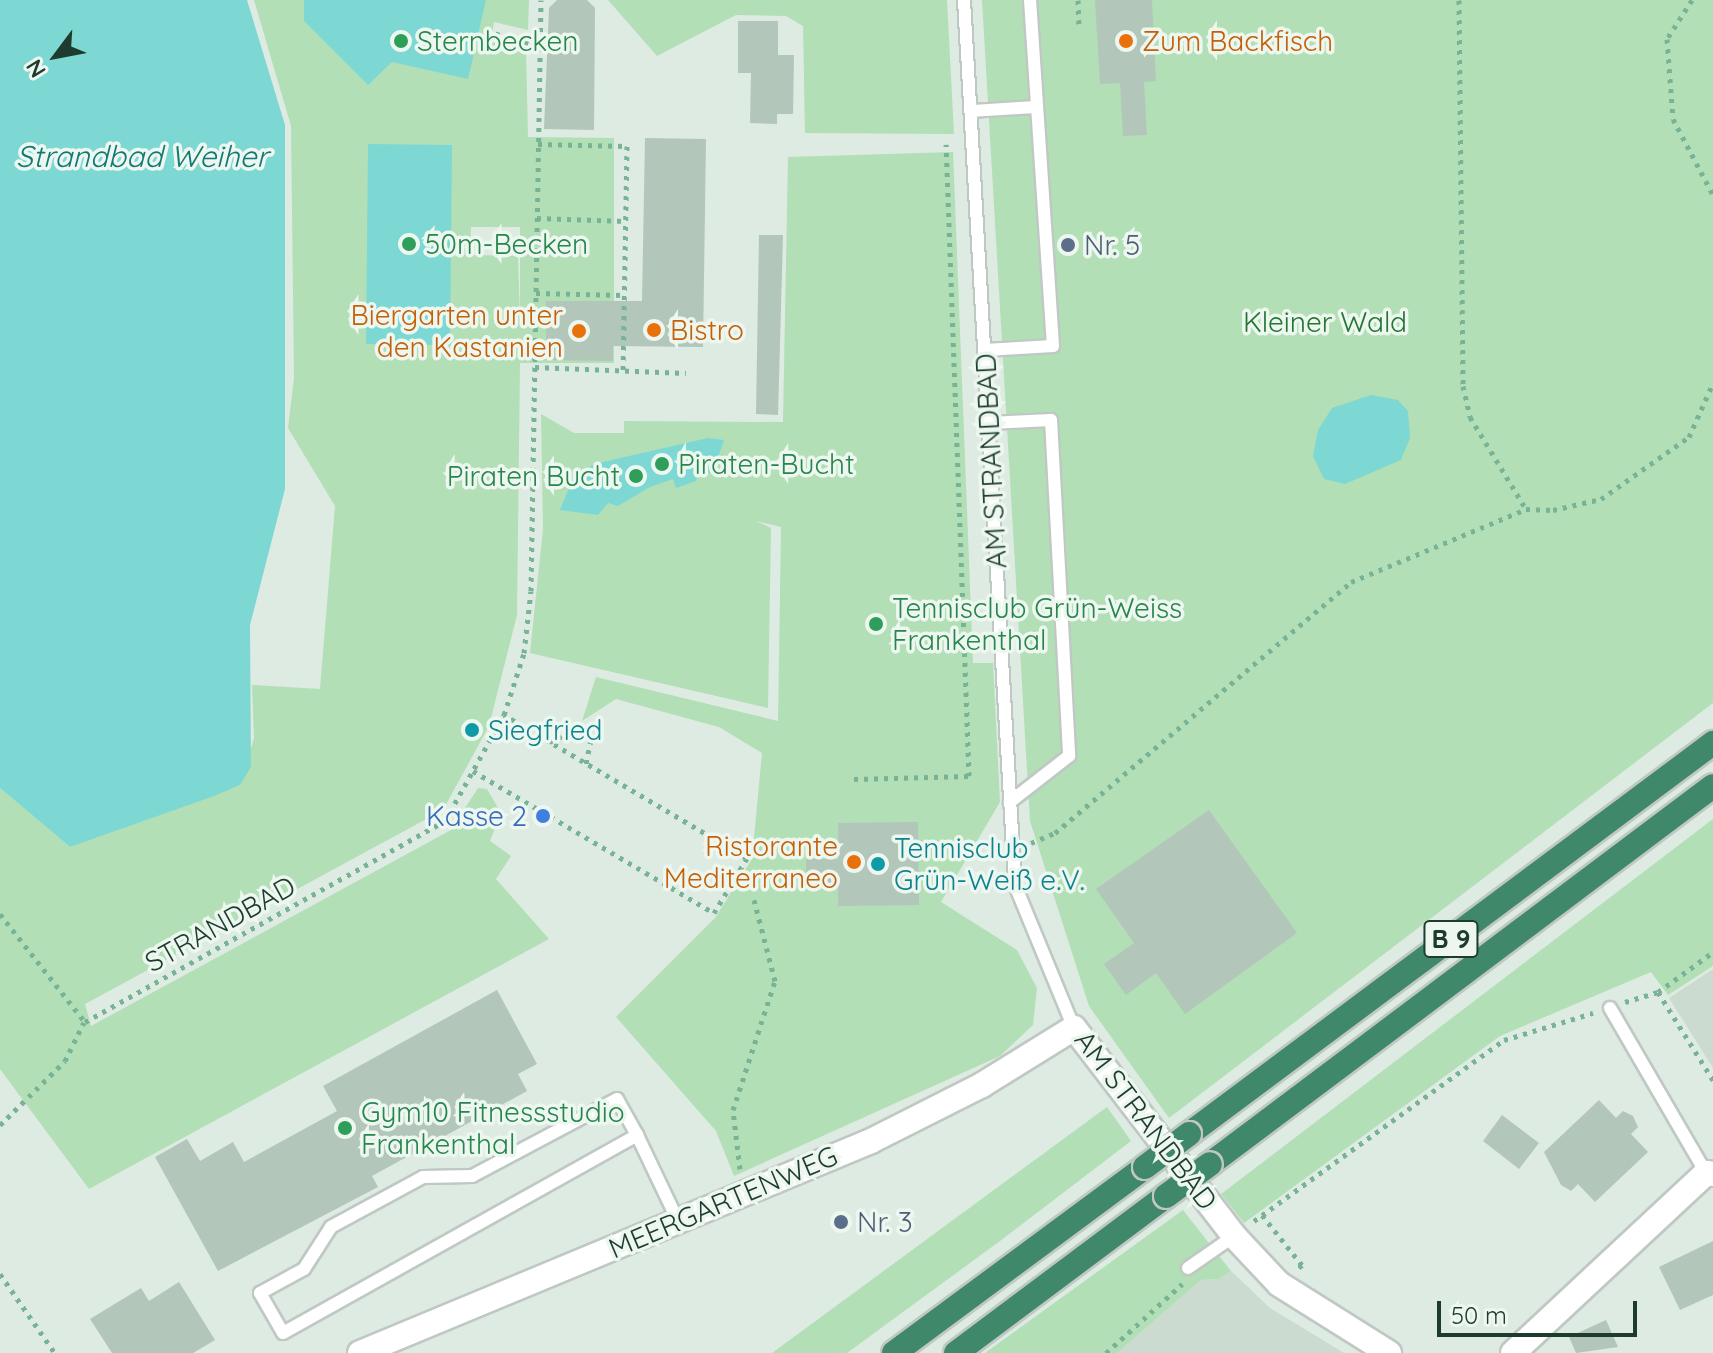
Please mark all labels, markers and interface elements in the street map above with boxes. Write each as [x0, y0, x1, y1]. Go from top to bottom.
north arrow [16, 16, 96, 96]
place label: Sternbecken [417, 24, 579, 58]
place label: Zum Backfisch [1142, 24, 1333, 58]
marker: Sternbecken [392, 32, 410, 50]
marker: Zum Backfisch [1117, 32, 1135, 50]
text: N [19, 54, 52, 83]
water label: Strandbad Weiher [16, 138, 268, 174]
place label: 50m-Becken [425, 227, 588, 261]
place label: Nr. 5 [1084, 228, 1140, 262]
marker: 50m-Becken [400, 235, 418, 253]
marker: Nr. 5 [1059, 236, 1077, 254]
place label: Biergarten unter den Kastanien [350, 298, 563, 364]
park label: Kleiner Wald [1243, 305, 1407, 339]
place label: Bistro [670, 313, 744, 347]
marker: Bistro [645, 321, 663, 339]
marker: Biergarten unter den Kastanien [570, 322, 588, 340]
street label: AM STRANDBAD [969, 353, 1013, 569]
place label: Piraten-Bucht [678, 447, 854, 481]
marker: Piraten-Bucht [653, 455, 671, 473]
place label: Piraten Bucht [447, 459, 620, 493]
marker: Piraten Bucht [627, 467, 645, 485]
place label: Tennisclub Grün-Weiss Frankenthal [892, 591, 1182, 657]
marker: Tennisclub Grün-Weiss Frankenthal [867, 615, 885, 633]
place label: Siegfried [488, 713, 603, 747]
marker: Siegfried [463, 721, 481, 739]
place label: Kasse 2 [426, 799, 527, 833]
marker: Kasse 2 [534, 807, 552, 825]
place label: Ristorante Mediterraneo [664, 829, 838, 895]
place label: Tennisclub Grün-Weiß e.V. [894, 831, 1085, 897]
marker: Ristorante Mediterraneo [845, 853, 863, 871]
marker: Tennisclub Grün-Weiß e.V. [869, 855, 887, 873]
street label: STRANDBAD [139, 869, 301, 979]
road number: B 9 [1423, 917, 1479, 961]
street label: AM STRANDBAD [1068, 1024, 1224, 1216]
place label: Gym10 Fitnessstudio Frankenthal [361, 1095, 625, 1161]
marker: Gym10 Fitnessstudio Frankenthal [336, 1119, 354, 1137]
street label: MEERGARTENWEG [604, 1139, 842, 1265]
place label: Nr. 3 [857, 1205, 913, 1239]
marker: Nr. 3 [832, 1213, 850, 1231]
scale bar [1441, 1285, 1641, 1335]
text: 50 m [1451, 1300, 1507, 1330]

